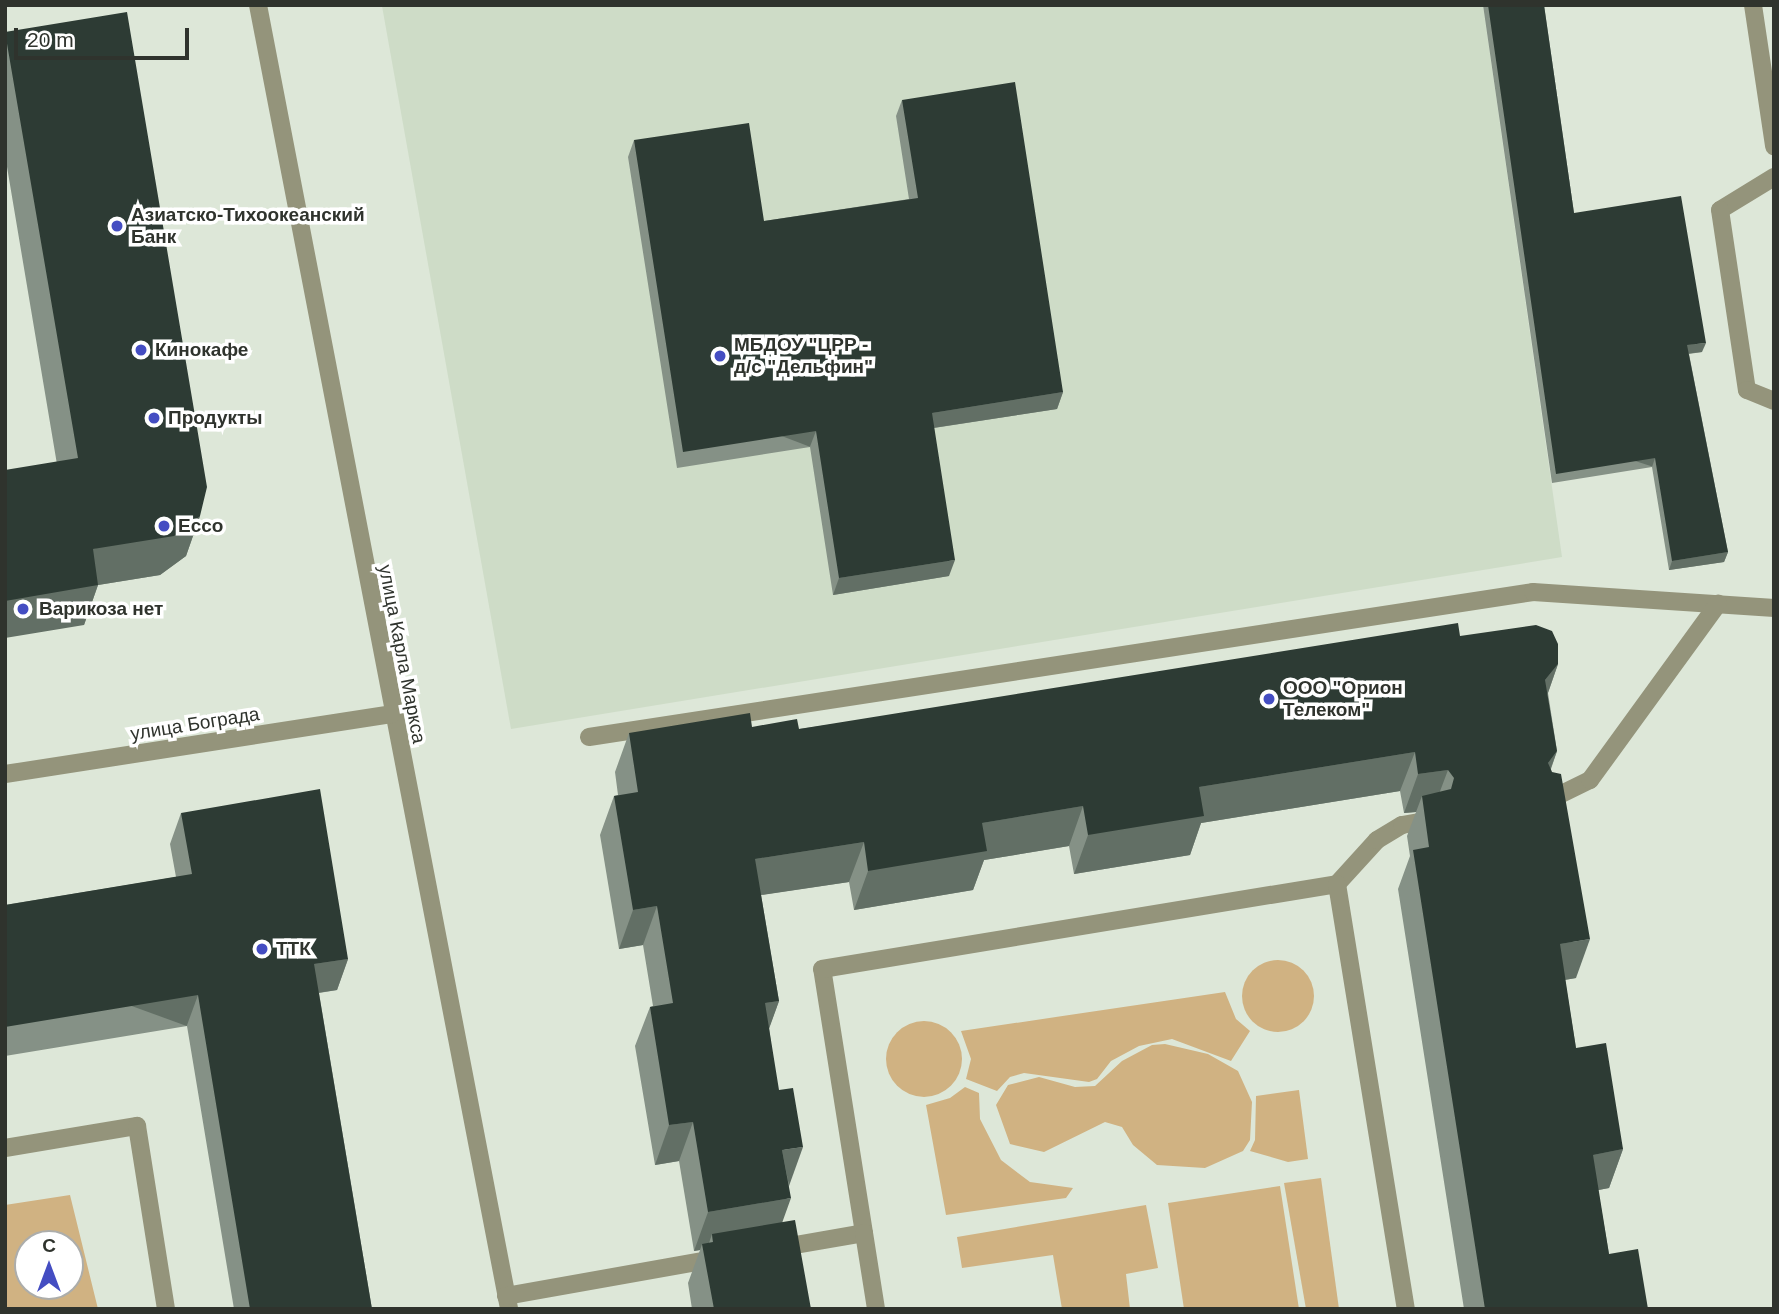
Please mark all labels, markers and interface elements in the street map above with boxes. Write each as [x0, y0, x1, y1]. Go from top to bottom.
scale bar [18, 14, 192, 58]
text: 20 m [27, 28, 74, 51]
place label: Азиатско-Тихоокеанский Банк [131, 204, 365, 248]
marker: Азиатско-Тихоокеанский Банк [109, 218, 125, 234]
place label: МБДОУ "ЦРР - д/с "Дельфин" [734, 334, 873, 378]
place label: Кинокафе [155, 339, 248, 361]
marker: Кинокафе [133, 342, 149, 358]
marker: МБДОУ "ЦРР - д/с "Дельфин" [712, 348, 728, 364]
place label: Продукты [168, 407, 263, 429]
marker: Продукты [146, 410, 162, 426]
place label: Ecco [178, 515, 223, 537]
marker: Ecco [156, 518, 172, 534]
street label: улица Карла Маркса [373, 563, 431, 745]
place label: Варикоза нет [39, 598, 163, 620]
marker: Варикоза нет [13, 599, 33, 619]
place label: ООО "Орион Телеком" [1283, 677, 1403, 721]
marker: ООО "Орион Телеком" [1261, 691, 1277, 707]
street label: улица Бограда [129, 703, 261, 745]
place label: ТТК [276, 938, 311, 960]
marker: ТТК [254, 941, 270, 957]
north arrow [14, 1230, 84, 1300]
text: С [42, 1235, 56, 1256]

